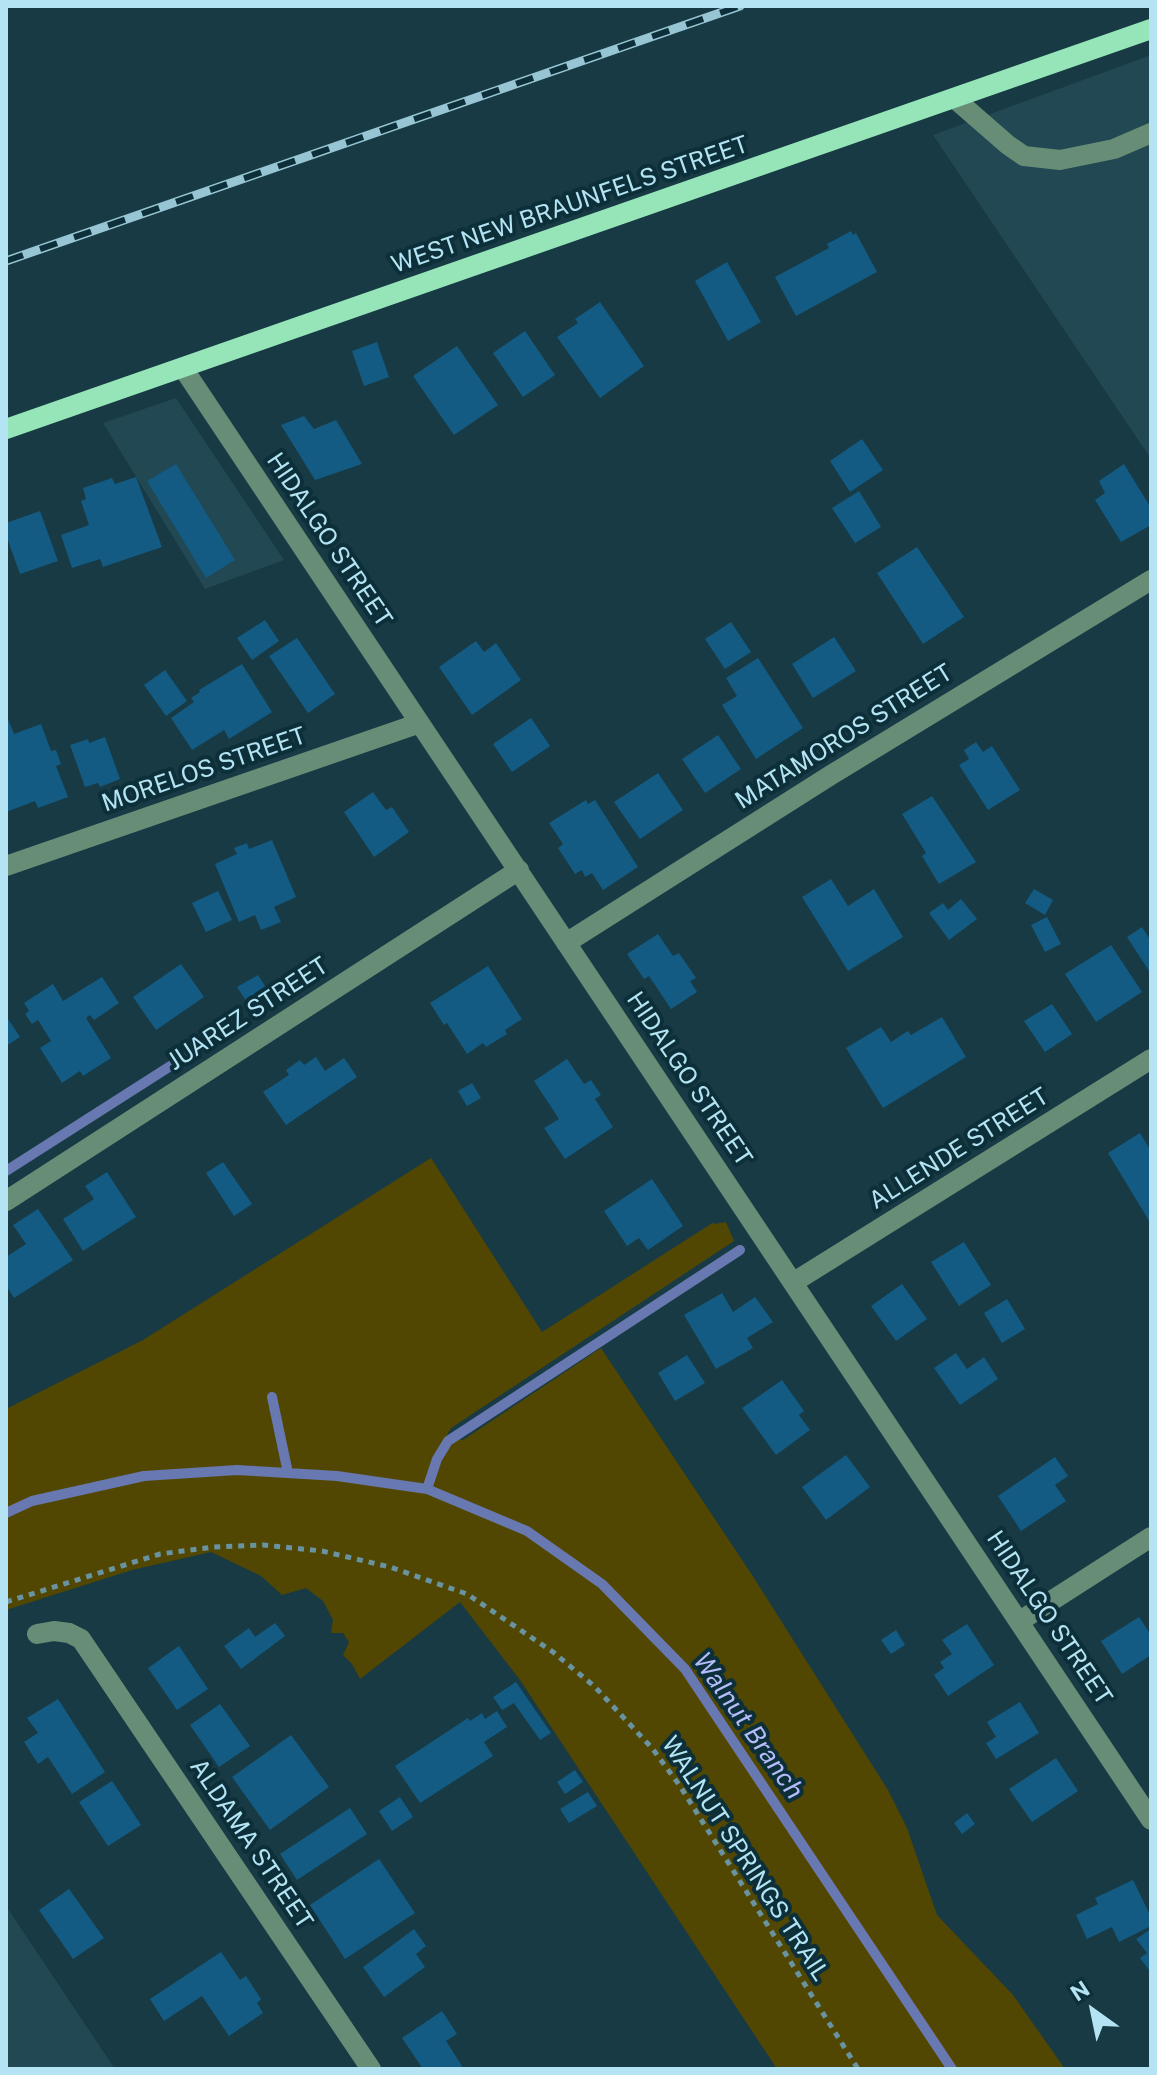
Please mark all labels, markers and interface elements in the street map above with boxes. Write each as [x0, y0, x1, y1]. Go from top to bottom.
street label: WEST NEW BRAUNFELS STREET [388, 130, 752, 280]
street label: HIDALGO STREET [260, 448, 398, 632]
street label: MATAMOROS STREET [730, 658, 958, 816]
street label: MORELOS STREET [98, 722, 310, 818]
street label: JUAREZ STREET [162, 951, 334, 1077]
street label: HIDALGO STREET [620, 987, 758, 1171]
street label: ALLENDE STREET [864, 1082, 1054, 1216]
street label: HIDALGO STREET [980, 1526, 1118, 1710]
water label: Walnut Branch [686, 1647, 810, 1805]
street label: WALNUT SPRINGS TRAIL [655, 1731, 835, 1987]
street label: ALDAMA STREET [183, 1754, 319, 1934]
north arrow [1053, 1971, 1133, 2051]
text: N [1066, 1975, 1094, 2006]

